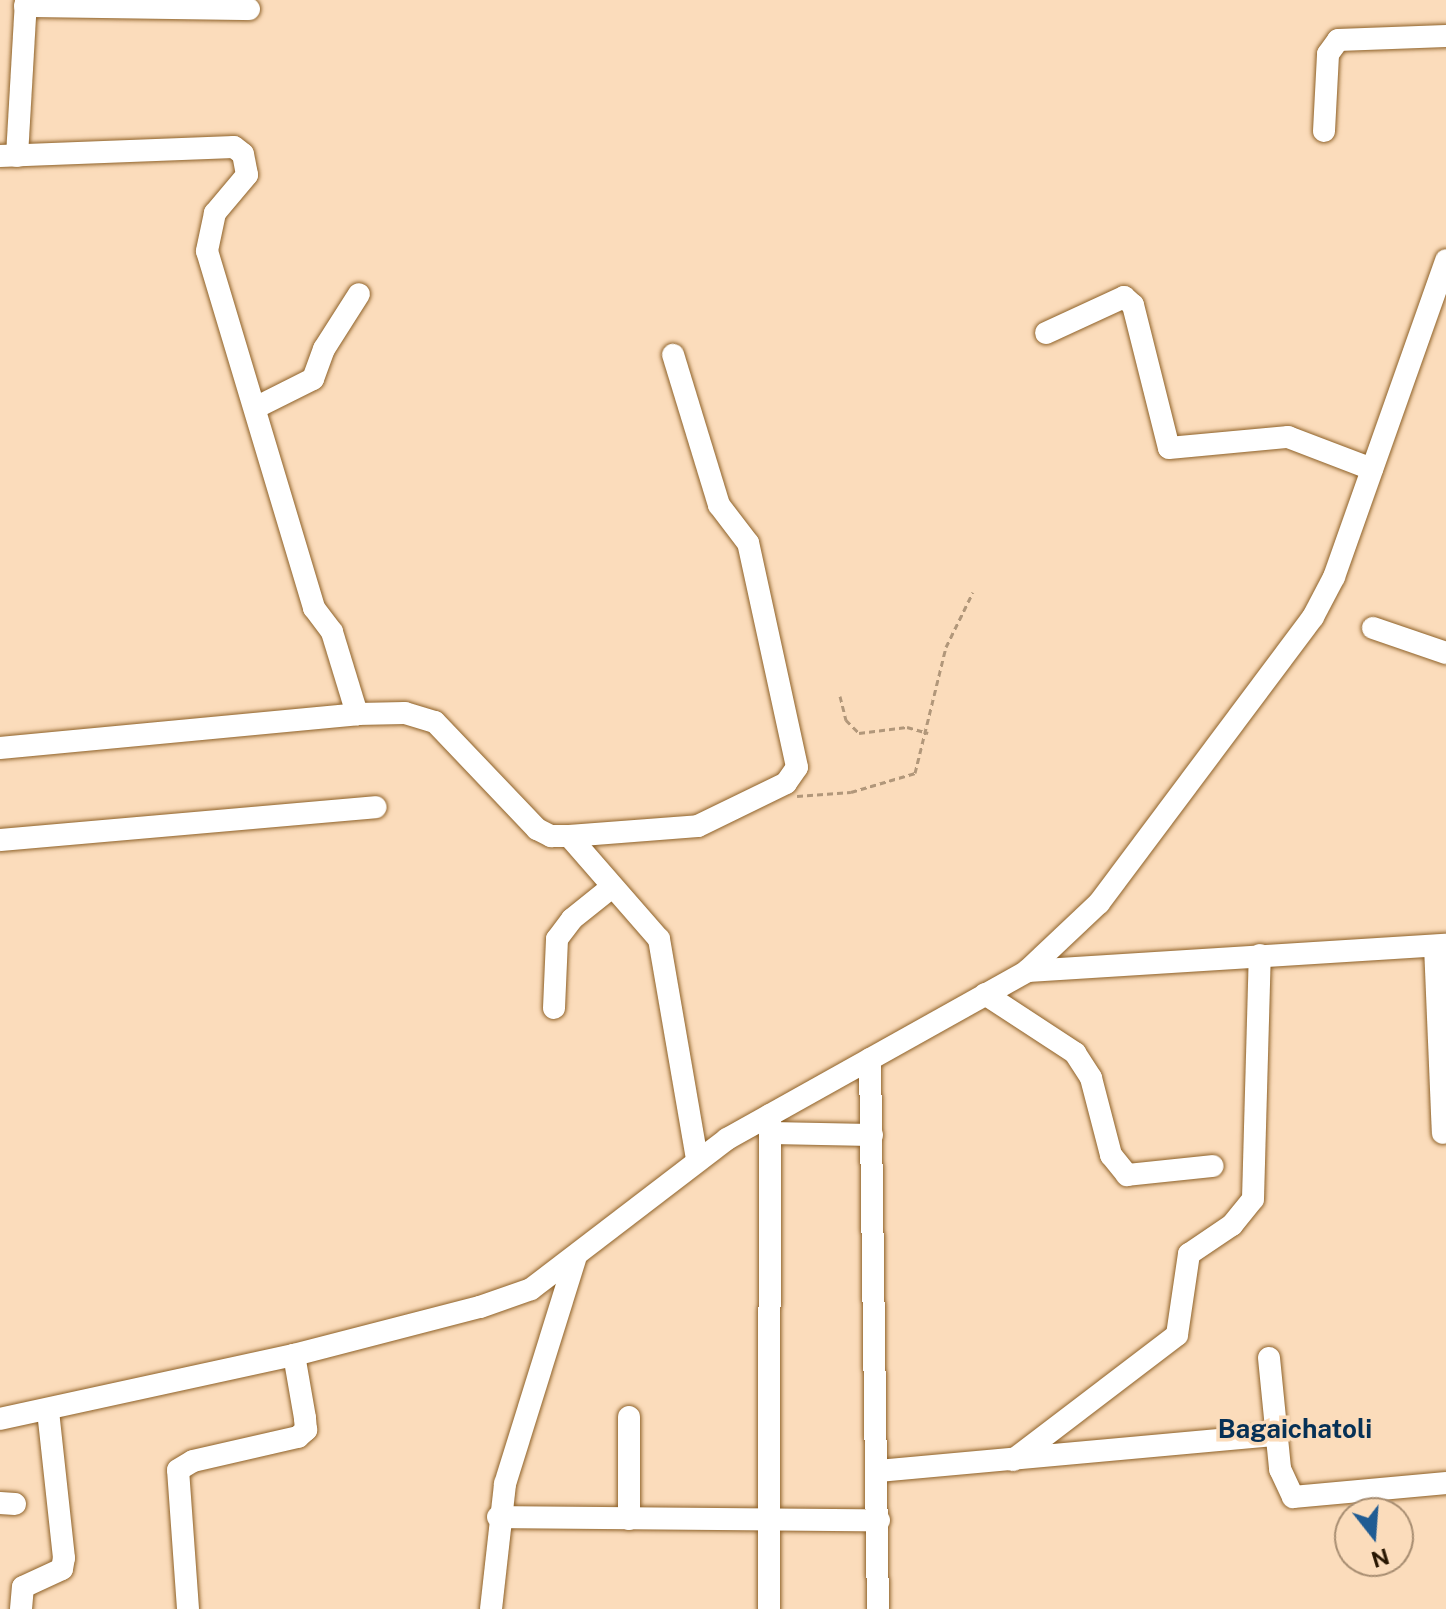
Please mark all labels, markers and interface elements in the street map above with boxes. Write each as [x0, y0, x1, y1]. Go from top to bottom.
district label: Bagaichatoli [1218, 1413, 1372, 1445]
north arrow [1334, 1497, 1414, 1577]
text: N [1368, 1543, 1392, 1573]

